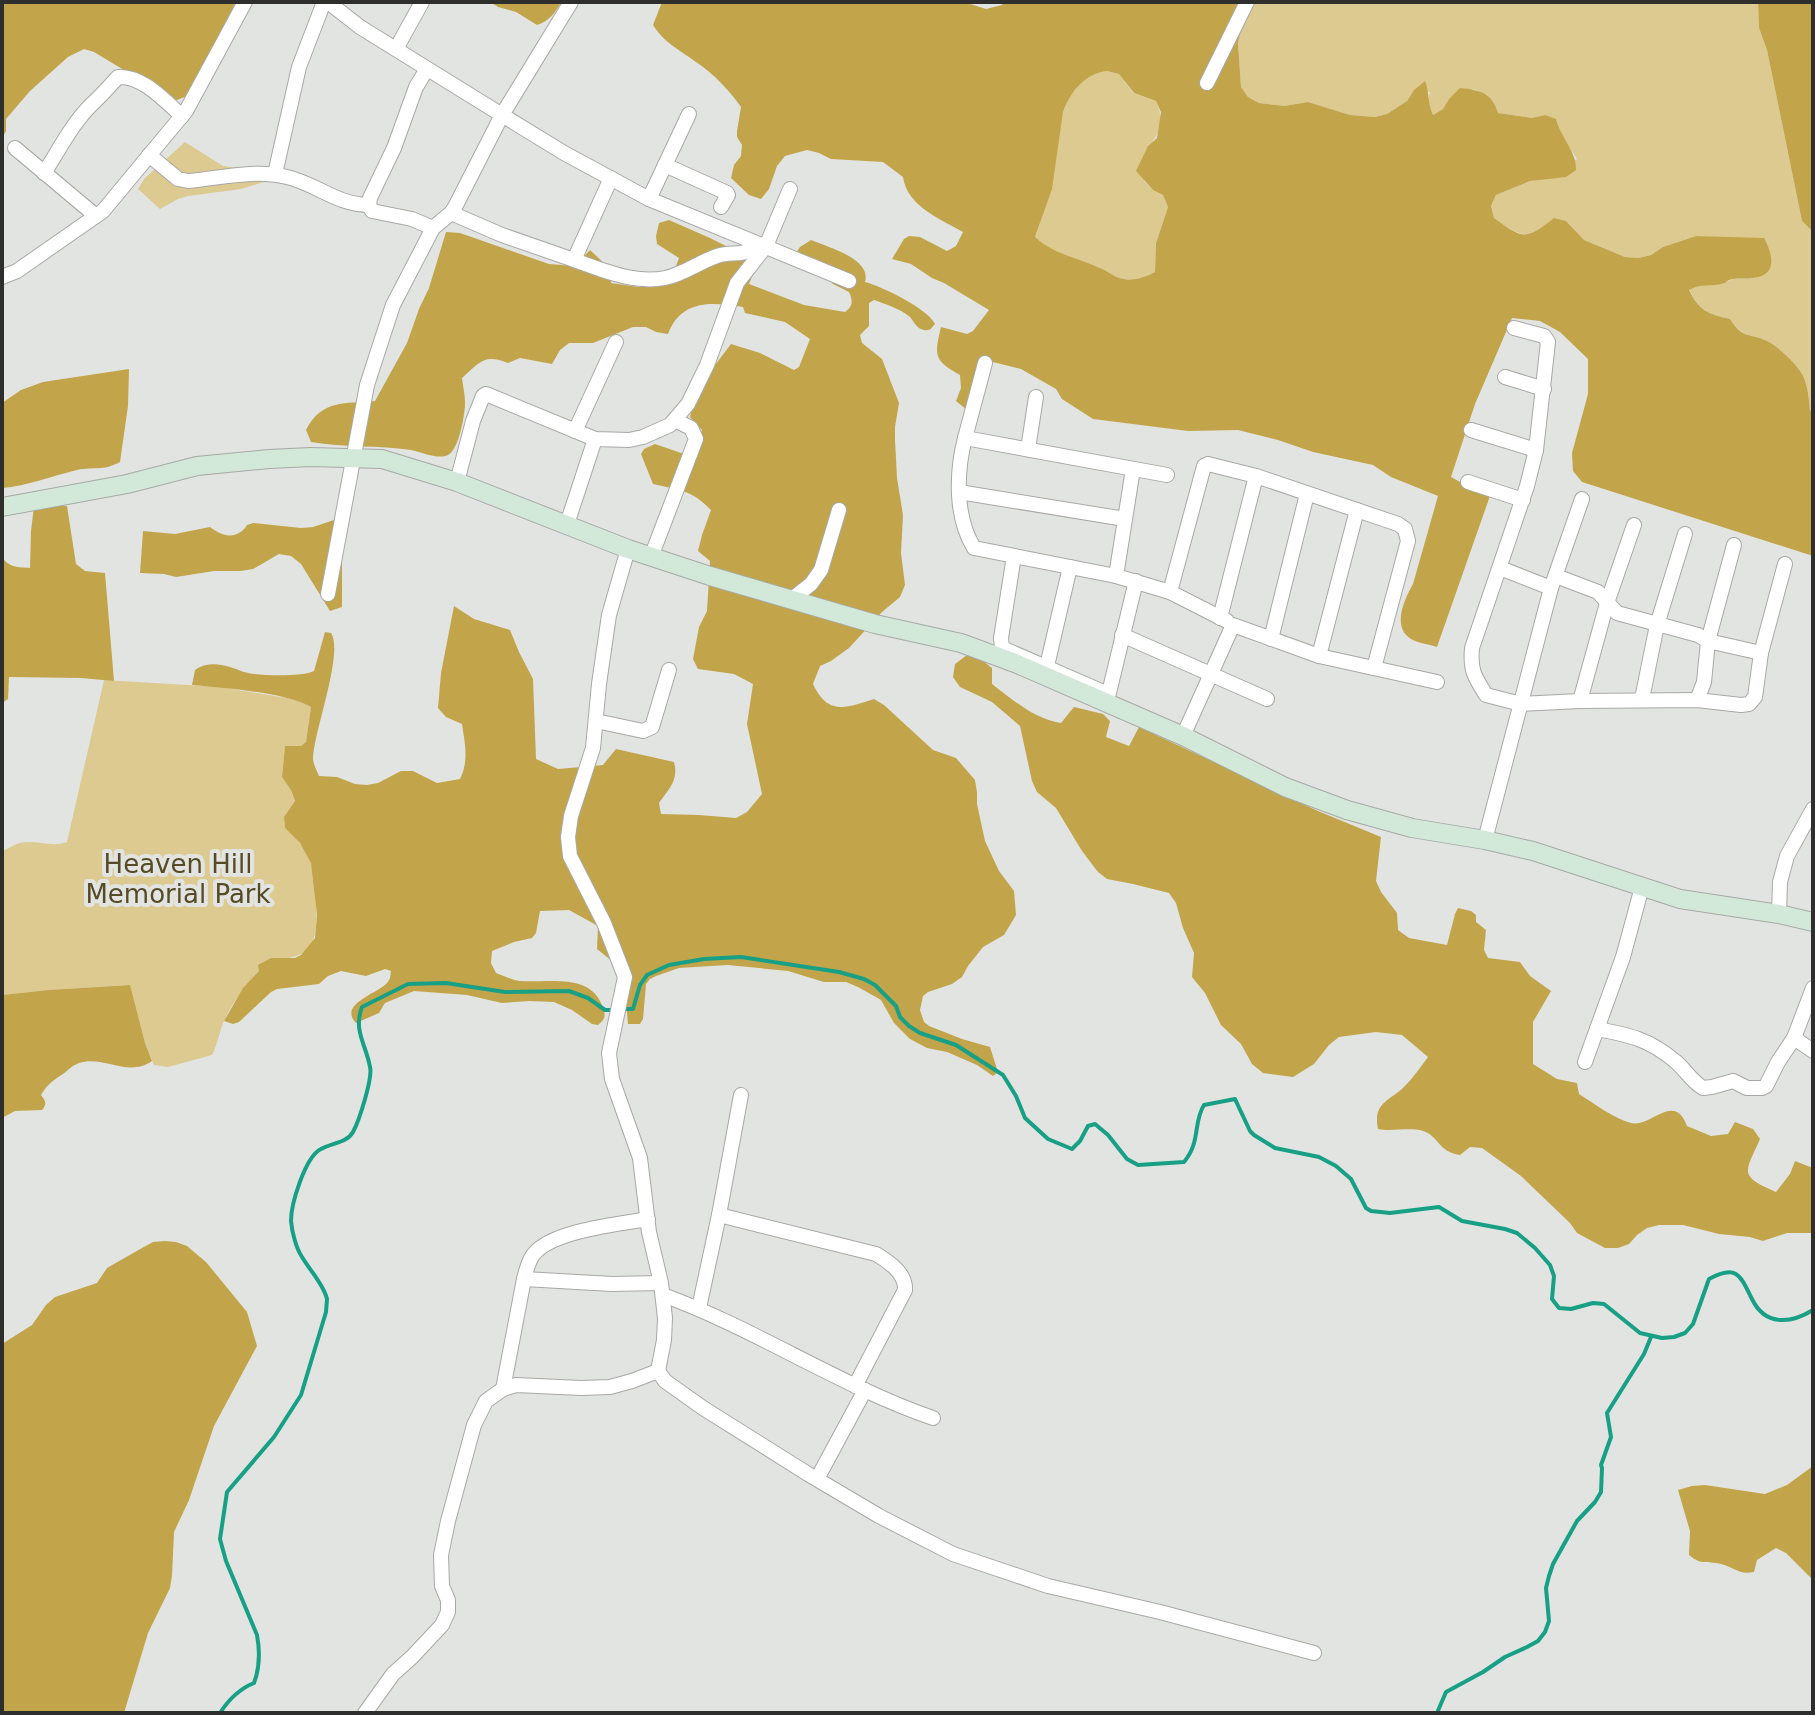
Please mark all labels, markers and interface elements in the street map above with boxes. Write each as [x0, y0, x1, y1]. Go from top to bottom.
park label: Heaven Hill Memorial Park [85, 849, 271, 909]

